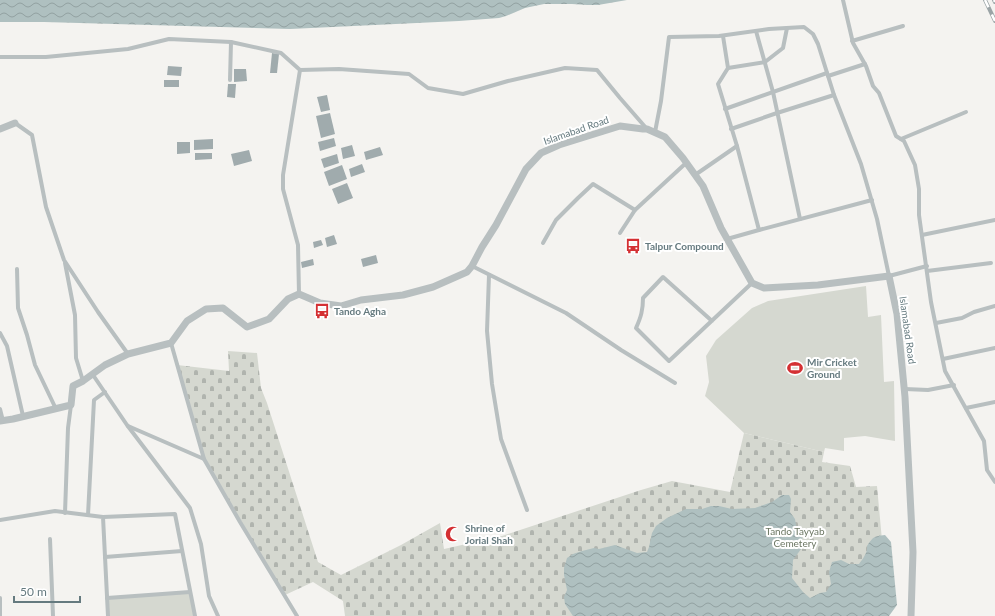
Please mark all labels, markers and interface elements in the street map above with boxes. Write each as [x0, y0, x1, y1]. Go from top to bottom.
street label: Islamabad Road [542, 113, 610, 147]
bus stop icon: Talpur Compound [624, 237, 642, 255]
place label: Talpur Compound [645, 240, 724, 252]
street label: Islamabad Road [897, 295, 919, 365]
bus stop icon: Tando Agha [313, 302, 331, 320]
place label: Tando Agha [334, 305, 386, 317]
place label: Mir Cricket Ground [807, 356, 857, 380]
sports icon: Mir Cricket Ground [786, 359, 804, 377]
place label: Shrine of Jorial Shah [465, 522, 513, 546]
mosque icon: Shrine of Jorial Shah [444, 525, 462, 543]
park label: Tando Tayyab Cemetery [765, 525, 825, 549]
scale bar [14, 578, 80, 604]
text: 50 m [20, 584, 47, 599]

